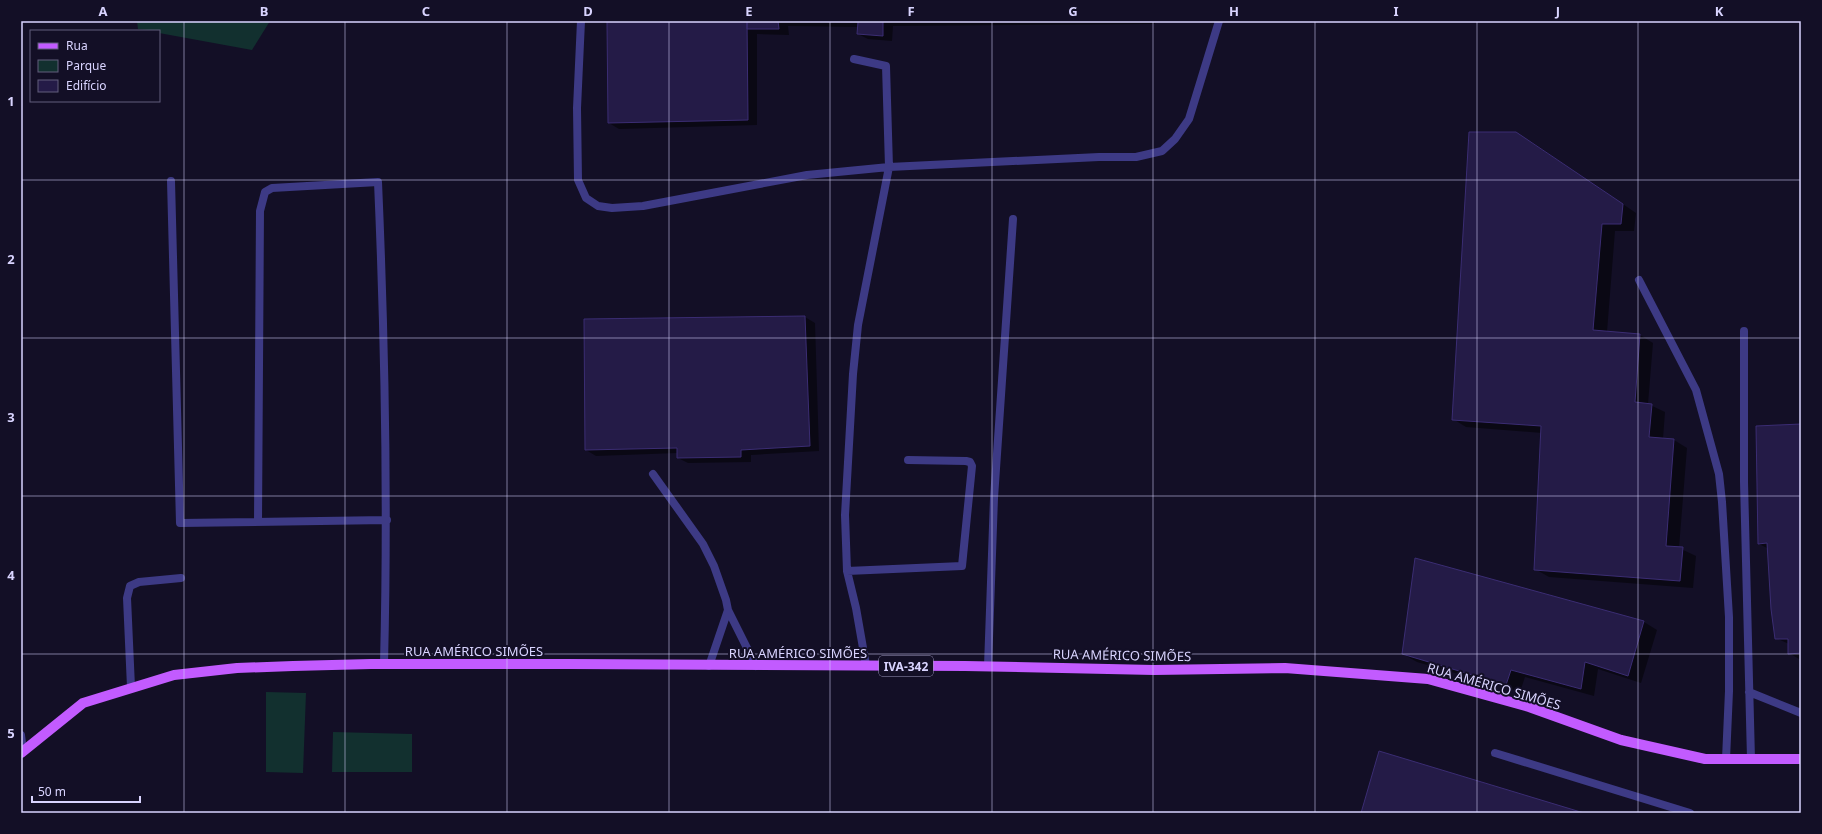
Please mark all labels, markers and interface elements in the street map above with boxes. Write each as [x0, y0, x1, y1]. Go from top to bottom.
text: A [99, 2, 108, 20]
text: B [260, 2, 268, 20]
text: C [422, 2, 430, 20]
text: D [583, 2, 593, 20]
text: E [745, 2, 753, 20]
text: F [907, 2, 915, 20]
text: G [1068, 2, 1078, 20]
text: H [1229, 2, 1239, 20]
text: I [1393, 2, 1399, 20]
text: J [1555, 2, 1560, 20]
text: K [1715, 2, 1724, 20]
legend [30, 30, 160, 102]
text: Rua [66, 37, 88, 54]
text: Parque [66, 57, 107, 74]
text: Edifício [66, 77, 107, 94]
text: 1 [7, 92, 15, 110]
text: 2 [7, 250, 15, 268]
text: 3 [7, 408, 15, 426]
text: 4 [7, 566, 15, 584]
street label: RUA AMÉRICO SIMÕES [405, 642, 543, 660]
street label: RUA AMÉRICO SIMÕES [729, 644, 867, 662]
street label: RUA AMÉRICO SIMÕES [1053, 645, 1191, 665]
road number: IVA-342 [879, 656, 933, 676]
street label: RUA AMÉRICO SIMÕES [1425, 658, 1563, 714]
text: 5 [7, 724, 15, 742]
scale bar [32, 778, 140, 804]
text: 50 m [38, 783, 66, 800]

